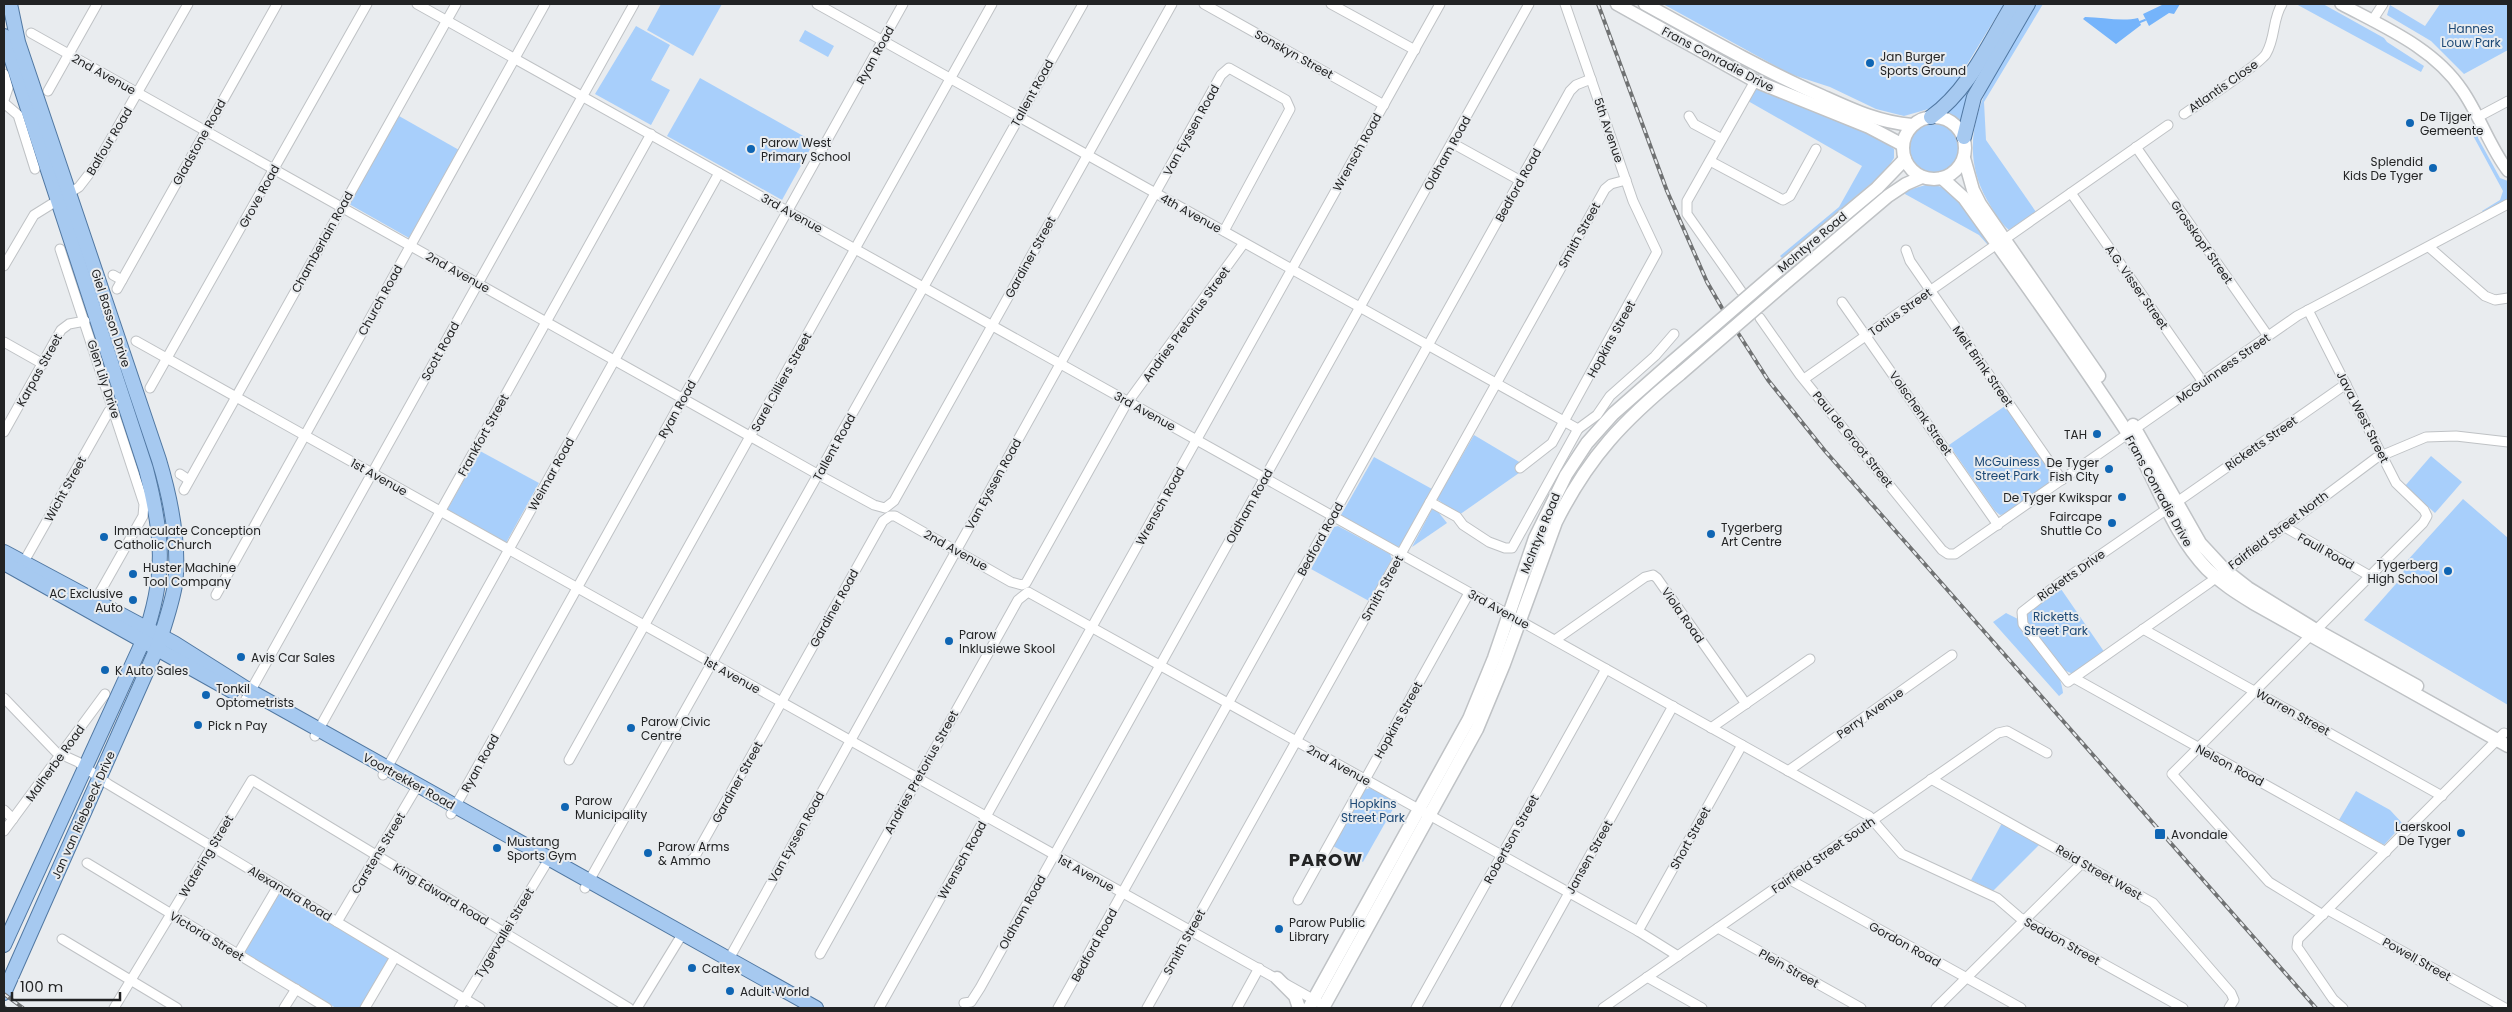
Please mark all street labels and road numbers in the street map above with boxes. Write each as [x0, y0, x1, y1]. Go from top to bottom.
street label: Frans Conradie Drive [1659, 22, 1777, 96]
street label: Ryan Road [852, 23, 898, 87]
street label: Sonskyn Street [1252, 25, 1336, 83]
street label: 2nd Avenue [69, 49, 139, 99]
street label: Tallent Road [1007, 56, 1057, 130]
street label: Atlantis Close [2185, 56, 2261, 116]
street label: Van Eyssen Road [1159, 81, 1223, 179]
street label: 5th Avenue [1590, 95, 1628, 165]
street label: Gladstone Road [168, 96, 230, 188]
street label: Balfour Road [82, 104, 136, 178]
street label: Wrensch Road [1328, 110, 1386, 194]
street label: Oldham Road [1419, 113, 1475, 193]
street label: Bedford Road [1491, 145, 1545, 225]
street label: Grove Road [235, 161, 283, 231]
street label: Chamberlain Road [287, 188, 357, 296]
street label: 3rd Avenue [758, 189, 826, 237]
street label: 4th Avenue [1157, 189, 1225, 237]
street label: Grosskopf Street [2167, 197, 2237, 287]
street label: Smith Street [1554, 199, 1604, 271]
street label: McIntyre Road [1774, 208, 1850, 276]
street label: Gardiner Street [1001, 213, 1059, 301]
street label: A.G. Visser Street [2101, 241, 2173, 333]
street label: 2nd Avenue [423, 247, 493, 297]
street label: Church Road [354, 262, 406, 338]
street label: Andries Pretorius Street [1138, 263, 1234, 385]
street label: Giel Basson Drive [87, 267, 135, 369]
street label: Totius Street [1865, 284, 1935, 340]
street label: Hopkins Street [1583, 297, 1639, 381]
street label: Scott Road [417, 318, 463, 384]
street label: Melt Brink Street [1949, 322, 2017, 410]
street label: Sarel Cilliers Street [747, 329, 815, 435]
street label: McGuinness Street [2173, 329, 2273, 407]
street label: Karpas Street [12, 331, 66, 409]
street label: Glen Lily Drive [83, 337, 125, 421]
street label: Volschenk Street [1885, 367, 1957, 459]
street label: Java West Street [2333, 368, 2393, 466]
street label: Ryan Road [654, 377, 700, 441]
street label: 3rd Avenue [1111, 387, 1179, 435]
street label: Paul de Groot Street [1809, 387, 1897, 491]
street label: Frankfort Street [453, 391, 513, 479]
street label: Tallent Road [809, 410, 859, 484]
street label: Ricketts Street [2222, 412, 2300, 474]
street label: Frans Conradie Drive [2121, 432, 2197, 550]
street label: Weimar Road [524, 434, 578, 514]
street label: Van Eyssen Road [961, 435, 1025, 533]
street label: Wicht Street [40, 453, 90, 525]
street label: 1st Avenue [347, 454, 411, 500]
street label: Wrensch Road [1131, 464, 1189, 548]
street label: Oldham Road [1221, 466, 1277, 546]
street label: Fairfield Street North [2224, 487, 2332, 573]
street label: McIntyre Road [1516, 490, 1564, 576]
street label: Bedford Road [1293, 499, 1347, 579]
street label: 2nd Avenue [921, 525, 991, 575]
street label: Faull Road [2295, 528, 2357, 574]
street label: Ricketts Drive [2034, 545, 2108, 605]
street label: Smith Street [1357, 552, 1407, 624]
street label: Gardiner Road [805, 566, 863, 650]
street label: Viola Road [1658, 584, 1708, 646]
street label: 3rd Avenue [1465, 585, 1533, 633]
street label: 1st Avenue [700, 652, 764, 698]
street label: Hopkins Street [1370, 678, 1426, 762]
street label: Perry Avenue [1833, 684, 1907, 742]
street label: Warren Street [2253, 685, 2333, 739]
street label: Andries Pretorius Street [880, 707, 962, 837]
street label: Malherbe Road [21, 721, 89, 805]
street label: Ryan Road [457, 731, 503, 795]
street label: Gardiner Street [708, 738, 766, 826]
street label: 2nd Avenue [1304, 740, 1374, 790]
street label: Nelson Road [2193, 740, 2267, 790]
street label: Jan van Riebeeck Drive [47, 748, 119, 882]
street label: Voortrekker Road [360, 749, 458, 813]
street label: Van Eyssen Road [764, 788, 828, 886]
street label: Robertson Street [1479, 791, 1543, 887]
street label: Short Street [1666, 803, 1714, 873]
street label: Carstens Street [347, 809, 409, 897]
street label: Watering Street [175, 812, 237, 900]
street label: Fairfield Street South [1768, 813, 1878, 897]
street label: Jansen Street [1562, 817, 1616, 897]
street label: Wrensch Road [933, 818, 991, 902]
street label: Reid Street West [2053, 840, 2145, 904]
street label: 1st Avenue [1054, 850, 1118, 896]
street label: King Edward Road [390, 859, 492, 929]
street label: Alexandra Road [245, 861, 335, 925]
street label: Oldham Road [994, 872, 1050, 952]
street label: Tygervallei Street [470, 885, 538, 981]
street label: Bedford Road [1067, 905, 1121, 985]
street label: Smith Street [1159, 906, 1209, 978]
street label: Victoria Street [167, 907, 247, 965]
street label: Seddon Street [2021, 913, 2103, 969]
street label: Gordon Road [1866, 917, 1944, 971]
street label: Powell Street [2380, 933, 2454, 985]
street label: Plein Street [1756, 944, 1822, 992]

